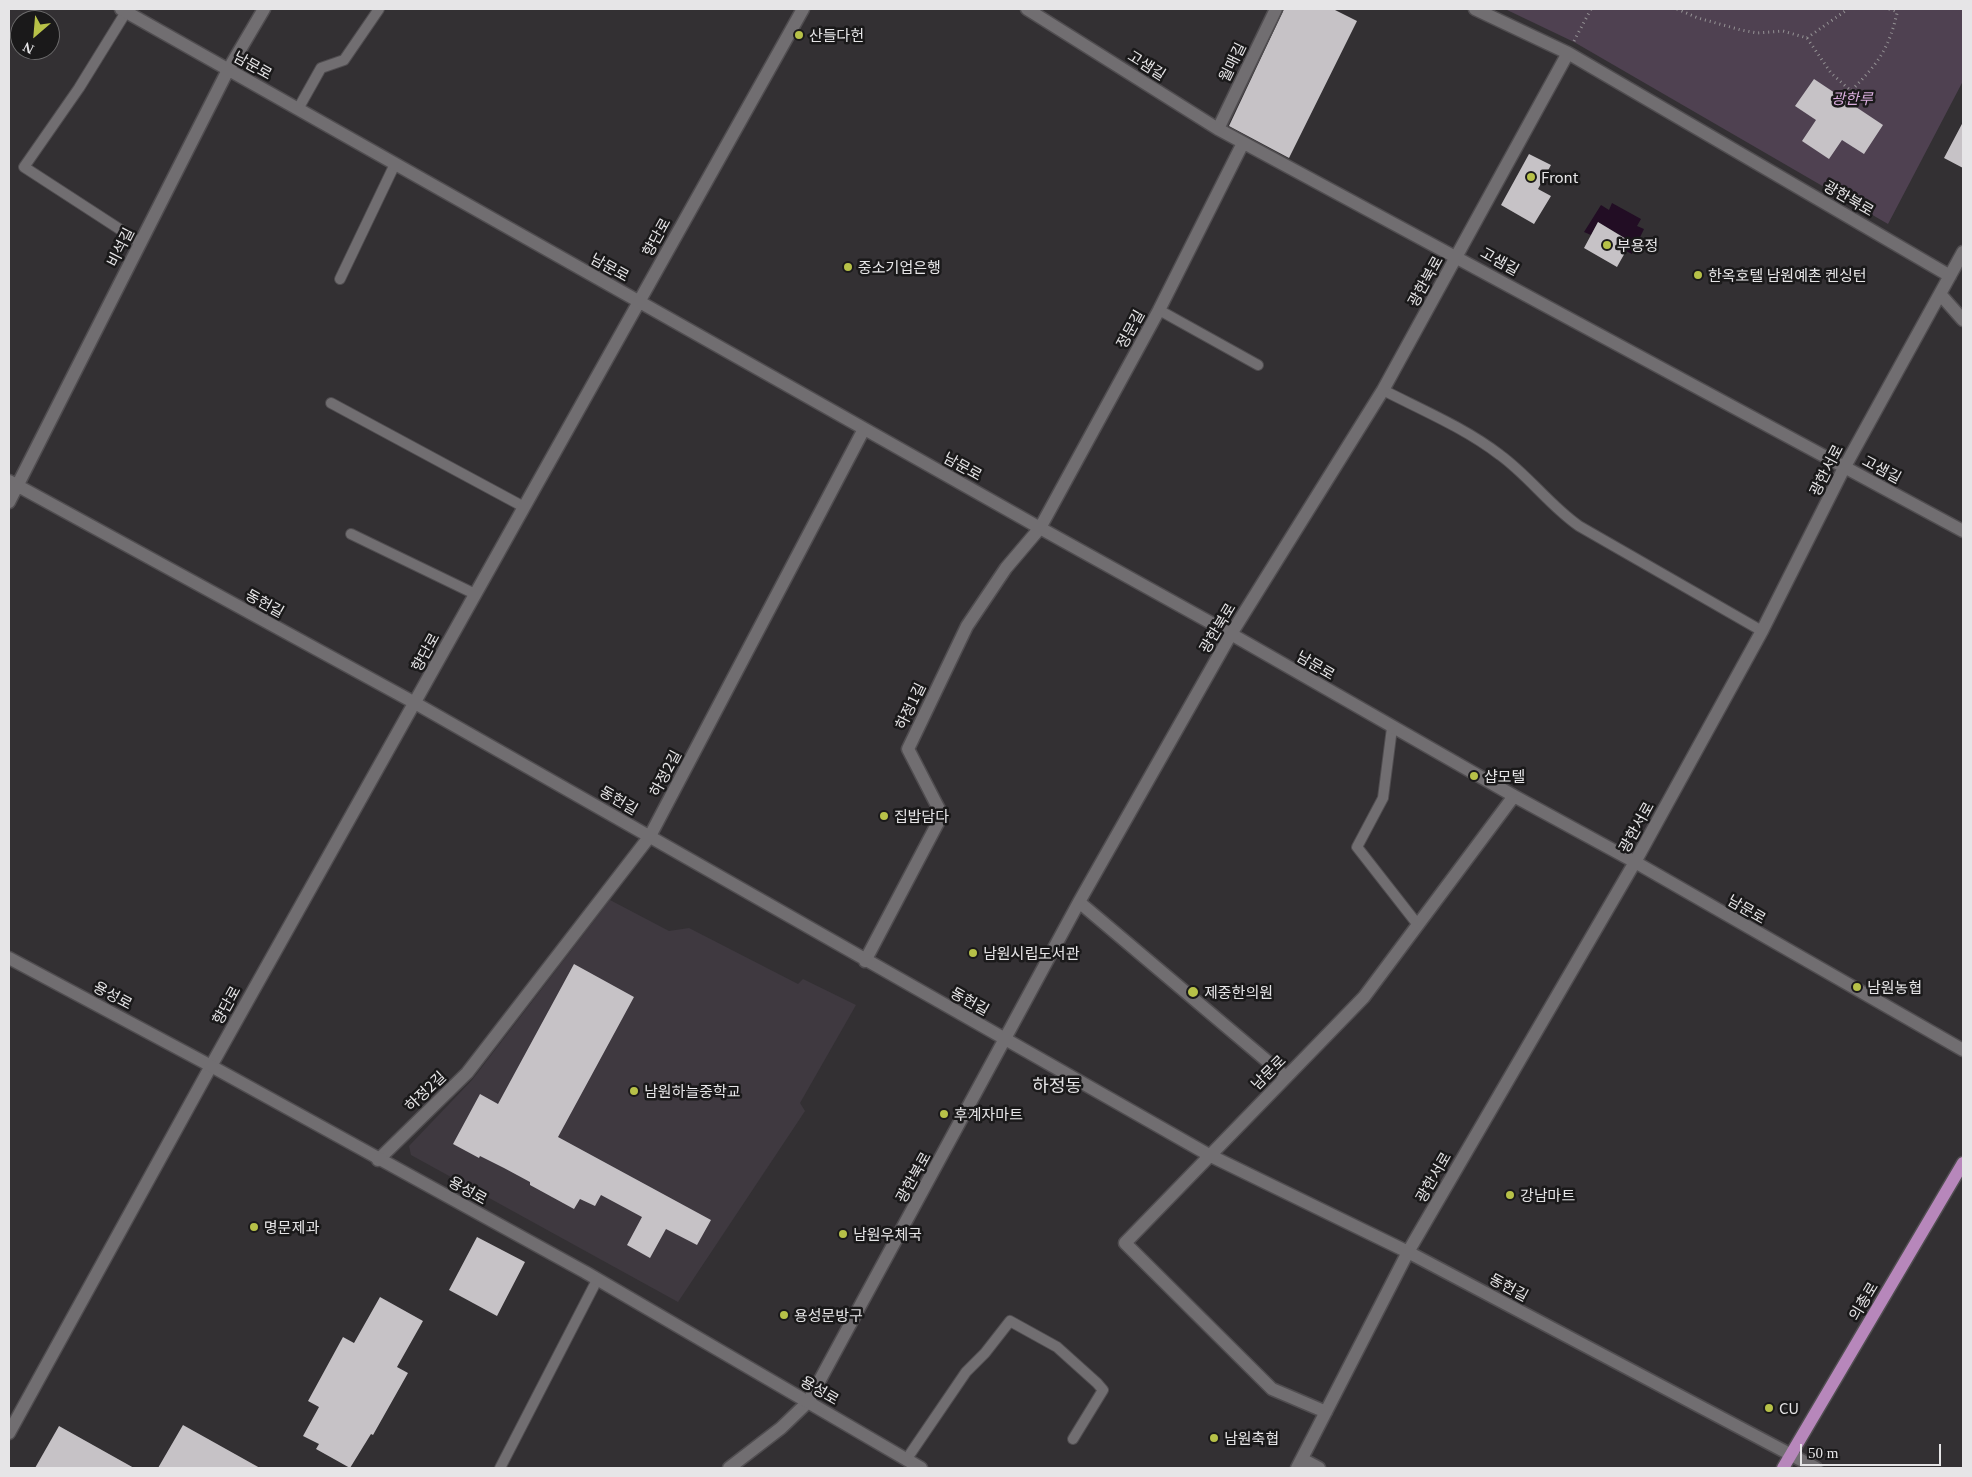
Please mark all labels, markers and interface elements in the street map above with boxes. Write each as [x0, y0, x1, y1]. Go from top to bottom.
north arrow [10, 10, 60, 60]
place label: 산들다헌 [809, 26, 864, 44]
marker: 산들다헌 [793, 29, 805, 41]
text: N [21, 39, 36, 57]
street label: 월매길 [1215, 39, 1249, 85]
street label: 고샘길 [1125, 46, 1169, 84]
street label: 남문로 [231, 47, 275, 83]
park label: 광한루 [1831, 89, 1873, 107]
place label: Front [1541, 168, 1578, 186]
marker: Front [1525, 171, 1537, 183]
street label: 광한북로 [1821, 176, 1877, 220]
street label: 향단로 [638, 215, 674, 259]
street label: 비석길 [103, 224, 137, 270]
place label: 부용정 [1617, 236, 1658, 254]
marker: 부용정 [1601, 239, 1613, 251]
street label: 고샘길 [1478, 243, 1522, 279]
street label: 남문로 [588, 249, 632, 285]
street label: 광한북로 [1404, 252, 1446, 310]
place label: 중소기업은행 [858, 258, 941, 276]
marker: 중소기업은행 [842, 261, 854, 273]
place label: 한옥호텔 남원예촌 켄싱턴 [1708, 266, 1867, 284]
marker: 한옥호텔 남원예촌 켄싱턴 [1692, 269, 1704, 281]
street label: 정문길 [1112, 307, 1148, 351]
street label: 광한서로 [1805, 441, 1847, 499]
street label: 남문로 [941, 448, 985, 484]
street label: 고샘길 [1859, 451, 1905, 487]
street label: 동헌길 [243, 585, 287, 621]
street label: 광한북로 [1195, 600, 1239, 656]
street label: 향단로 [407, 630, 443, 674]
street label: 남문로 [1294, 647, 1338, 683]
street label: 하정1길 [891, 680, 929, 732]
street label: 하정2길 [645, 747, 685, 799]
place label: 샵모텔 [1484, 767, 1525, 785]
marker: 샵모텔 [1468, 770, 1480, 782]
street label: 동헌길 [597, 782, 641, 818]
street label: 광한서로 [1615, 798, 1657, 856]
place label: 집밥담다 [894, 807, 949, 825]
marker: 집밥담다 [878, 810, 890, 822]
street label: 남문로 [1725, 891, 1769, 927]
place label: 남원시립도서관 [983, 944, 1080, 962]
marker: 남원시립도서관 [967, 947, 979, 959]
street label: 용성로 [90, 977, 136, 1013]
place label: 남원농협 [1867, 978, 1922, 996]
marker: 남원농협 [1851, 981, 1863, 993]
street label: 향단로 [208, 983, 244, 1027]
street label: 동헌길 [948, 983, 992, 1019]
place label: 제중한의원 [1204, 983, 1273, 1001]
marker: 제중한의원 [1186, 985, 1200, 999]
street label: 남문로 [1247, 1051, 1289, 1093]
street label: 하정2길 [401, 1067, 449, 1115]
district label: 하정동 [1032, 1074, 1082, 1096]
place label: 남원하늘중학교 [644, 1082, 741, 1100]
marker: 남원하늘중학교 [628, 1085, 640, 1097]
place label: 후계자마트 [954, 1105, 1023, 1123]
marker: 후계자마트 [938, 1108, 950, 1120]
street label: 광한북로 [892, 1148, 934, 1206]
street label: 광한서로 [1411, 1149, 1455, 1205]
street label: 용성로 [446, 1172, 490, 1208]
place label: 강남마트 [1520, 1186, 1575, 1204]
marker: 강남마트 [1504, 1189, 1516, 1201]
place label: 명문제과 [264, 1218, 319, 1236]
marker: 명문제과 [248, 1221, 260, 1233]
place label: 남원우체국 [853, 1225, 922, 1243]
marker: 남원우체국 [837, 1228, 849, 1240]
street label: 동헌길 [1486, 1269, 1532, 1305]
street label: 의총로 [1845, 1279, 1881, 1323]
place label: 용성문방구 [794, 1306, 863, 1324]
marker: 용성문방구 [778, 1309, 790, 1321]
street label: 용성로 [798, 1372, 842, 1408]
place label: CU [1779, 1399, 1799, 1417]
marker: CU [1763, 1402, 1775, 1414]
place label: 남원축협 [1224, 1429, 1279, 1447]
marker: 남원축협 [1208, 1432, 1220, 1444]
scale bar [1802, 1434, 1943, 1466]
text: 50 m [1808, 1445, 1838, 1461]

